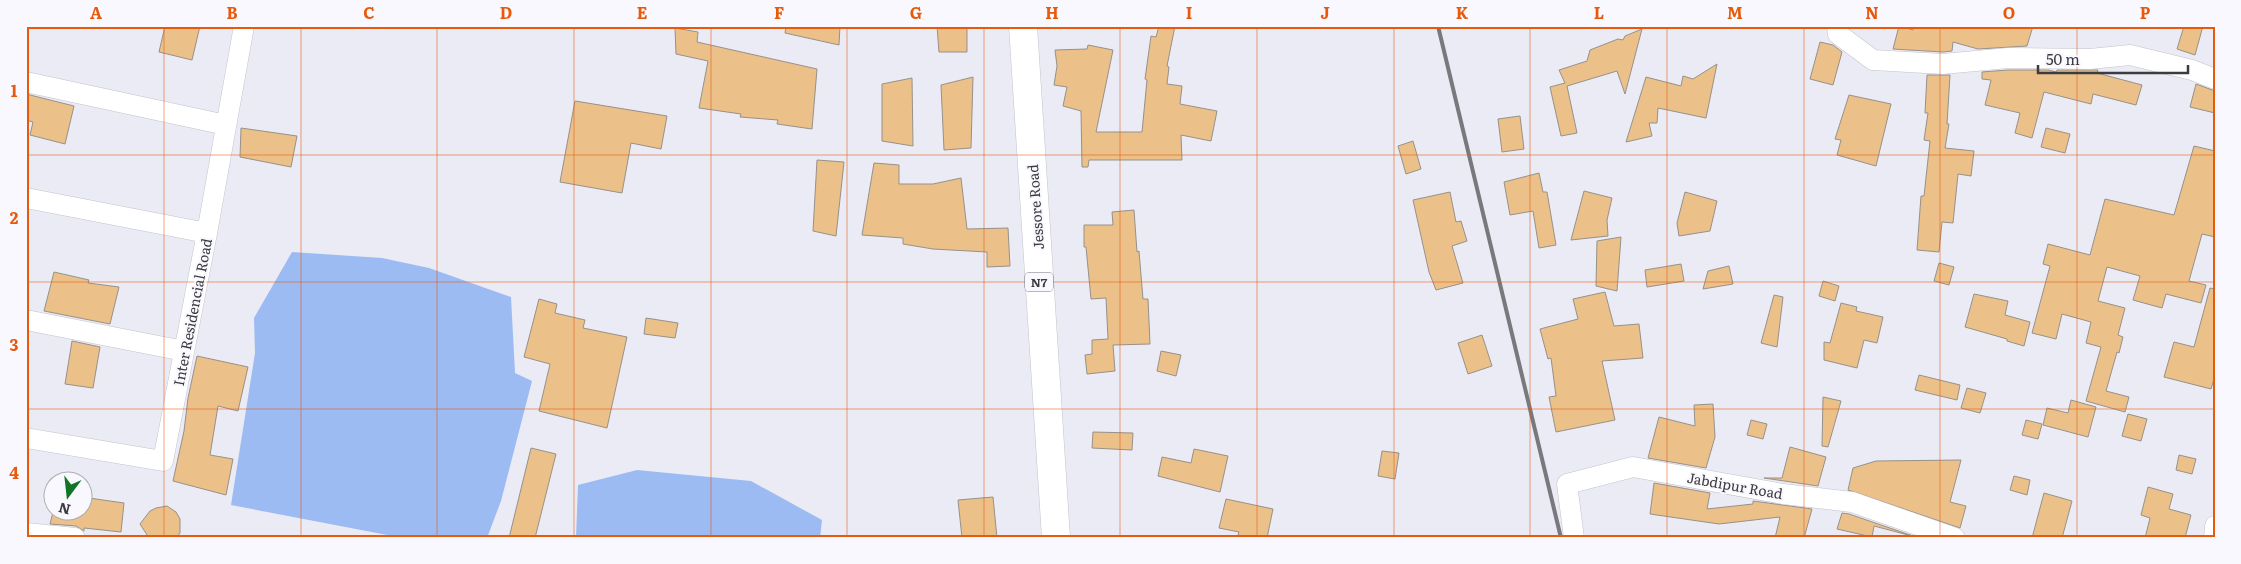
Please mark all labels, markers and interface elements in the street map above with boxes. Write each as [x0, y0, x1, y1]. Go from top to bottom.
text: A [90, 0, 102, 24]
text: B [226, 0, 238, 24]
text: C [363, 0, 375, 24]
text: D [500, 0, 512, 24]
text: E [637, 0, 648, 24]
text: F [774, 0, 784, 24]
text: G [910, 0, 922, 24]
text: H [1045, 0, 1059, 24]
text: I [1186, 0, 1192, 24]
text: J [1320, 0, 1330, 24]
text: K [1456, 0, 1469, 24]
text: L [1594, 0, 1604, 24]
text: M [1727, 0, 1743, 24]
text: N [1865, 0, 1879, 24]
text: O [2003, 0, 2015, 24]
text: P [2140, 0, 2151, 24]
scale bar [2038, 42, 2188, 74]
text: 50 m [2046, 47, 2080, 70]
text: 1 [11, 78, 18, 102]
street label: Jessore Road [1022, 163, 1048, 250]
text: 2 [10, 205, 19, 229]
street label: Inter Residencial Road [168, 236, 216, 387]
road number: N7 [1025, 272, 1053, 292]
text: 3 [10, 332, 19, 356]
text: 4 [9, 460, 19, 484]
street label: Jabdipur Road [1686, 467, 1785, 503]
north arrow [42, 472, 92, 522]
text: N [56, 498, 73, 521]

